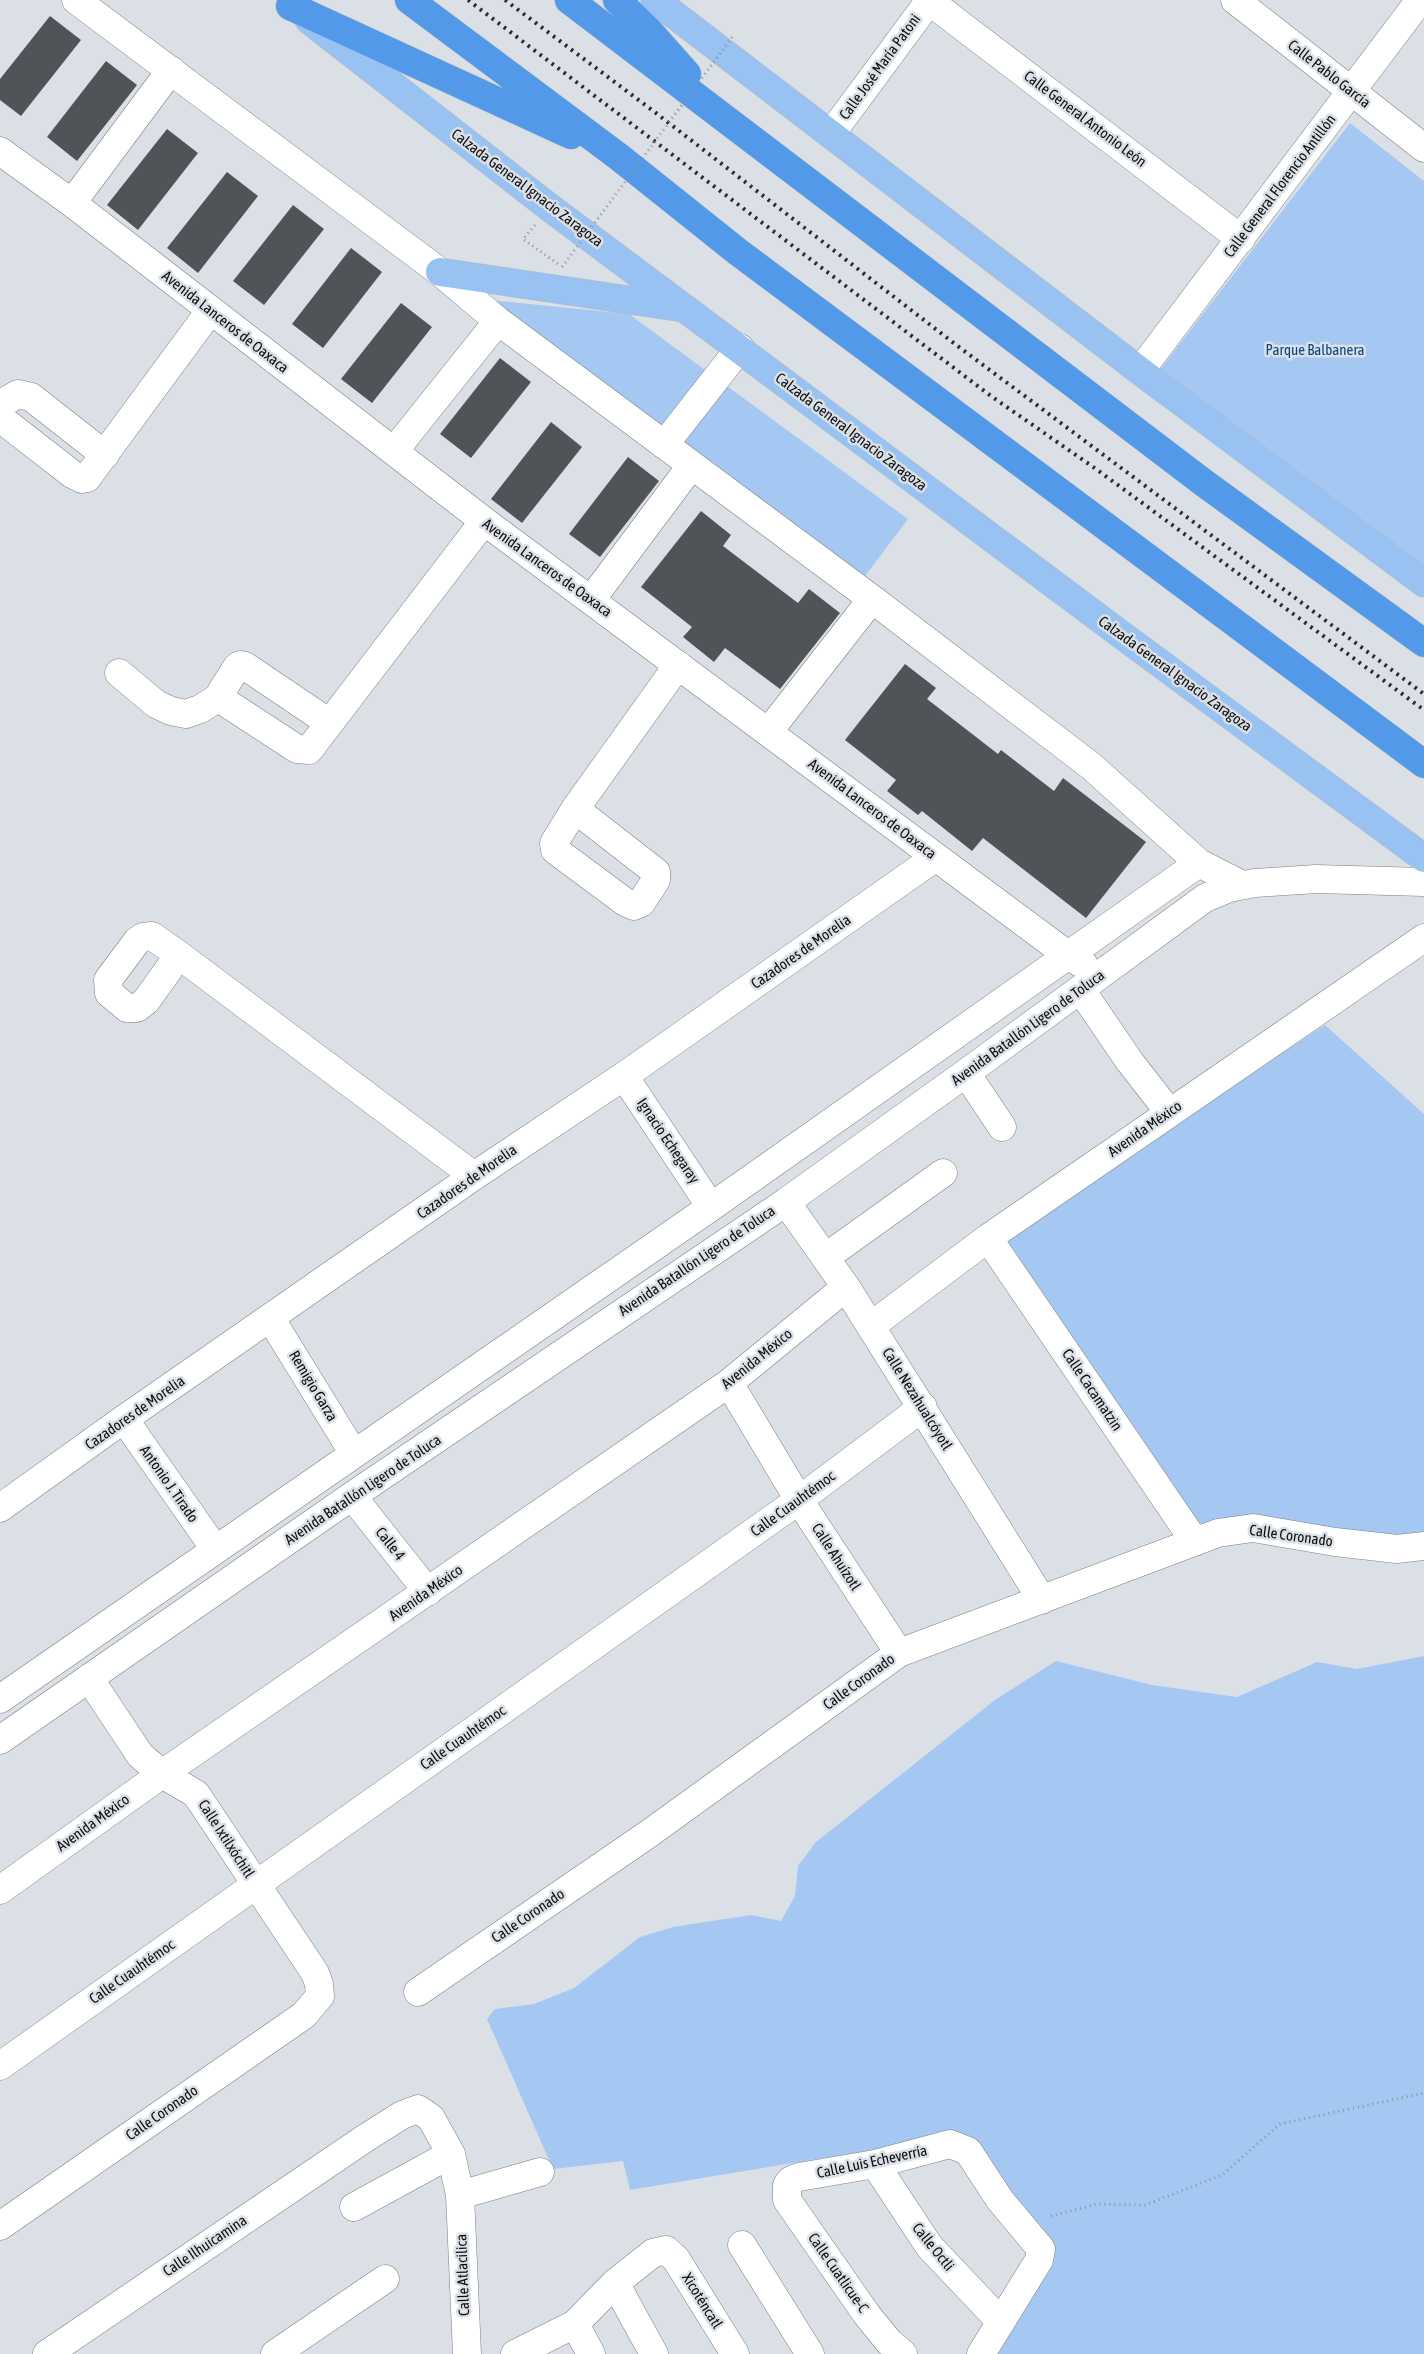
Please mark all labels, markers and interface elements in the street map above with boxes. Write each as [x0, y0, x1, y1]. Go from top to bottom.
street label: Calle José María Patoni [836, 11, 924, 123]
street label: Calle Pablo García [1284, 36, 1374, 112]
street label: Calle General Antonio León [1020, 67, 1150, 171]
street label: Calle General Florencio Antillón [1220, 111, 1340, 261]
street label: Calzada General Ignacio Zaragoza [448, 125, 606, 251]
street label: Avenida Lanceros de Oaxaca [158, 267, 292, 377]
park label: Parque Balbanera [1266, 341, 1364, 359]
street label: Calzada General Ignacio Zaragoza [772, 369, 930, 495]
street label: Avenida Lanceros de Oaxaca [479, 515, 615, 621]
street label: Calzada General Ignacio Zaragoza [1095, 612, 1255, 736]
street label: Avenida Lanceros de Oaxaca [804, 755, 940, 863]
street label: Cazadores de Morelia [748, 911, 854, 993]
street label: Avenida Batallón Ligero de Toluca [948, 966, 1108, 1090]
street label: Ignacio Echegaray [633, 1095, 703, 1187]
street label: Avenida México [1105, 1097, 1185, 1161]
street label: Cazadores de Morelia [414, 1141, 520, 1223]
street label: Avenida Batallón Ligero de Toluca [615, 1202, 779, 1320]
street label: Avenida México [718, 1325, 796, 1393]
street label: Calle Nezahualcóyotl [878, 1344, 956, 1454]
street label: Calle Cacamatzin [1058, 1346, 1126, 1434]
street label: Remigio Garza [285, 1347, 341, 1425]
street label: Cazadores de Morelia [82, 1372, 188, 1454]
street label: Avenida Batallón Ligero de Toluca [281, 1431, 445, 1549]
street label: Antonio J. Tirado [136, 1442, 202, 1526]
street label: Calle Cuauhtémoc [747, 1467, 839, 1541]
street label: Calle Ahuízotl [808, 1520, 864, 1594]
street label: Calle Coronado [1248, 1521, 1334, 1551]
street label: Calle 4 [371, 1524, 409, 1564]
street label: Avenida México [386, 1561, 466, 1625]
street label: Calle Coronado [820, 1650, 898, 1714]
street label: Calle Cuauhtémoc [417, 1702, 509, 1774]
street label: Avenida México [53, 1790, 133, 1856]
street label: Calle Ixtilxóchitl [194, 1797, 258, 1881]
street label: Calle Coronado [488, 1885, 568, 1947]
street label: Calle Cuauhtémoc [86, 1936, 178, 2008]
street label: Calle Coronado [122, 2082, 202, 2144]
street label: Calle Luis Echeverría [815, 2142, 929, 2182]
street label: Calle Ilhuicamina [160, 2211, 250, 2281]
street label: Calle Octli [908, 2219, 958, 2275]
street label: Calle Cuatlicue-C [804, 2230, 872, 2316]
street label: Calle Atlacilica [453, 2234, 473, 2316]
street label: Xicoténcatl [678, 2270, 726, 2332]

